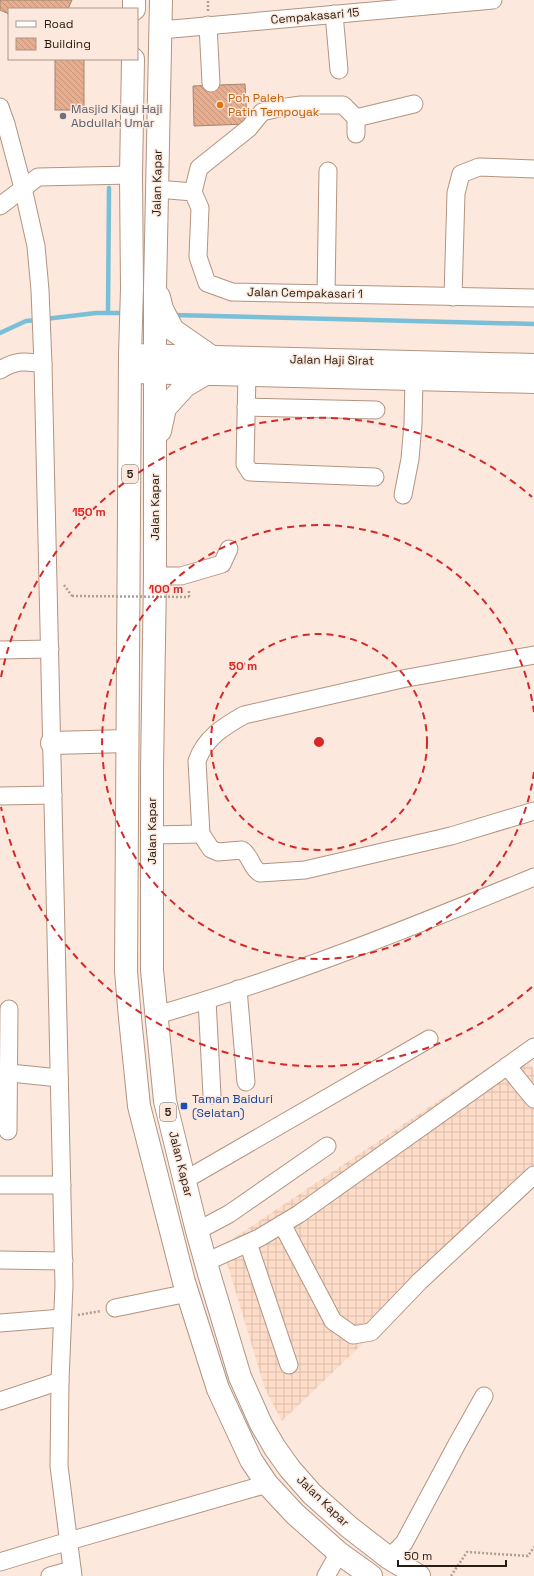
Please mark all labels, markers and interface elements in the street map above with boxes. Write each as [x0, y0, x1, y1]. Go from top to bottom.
street label: Cempakasari 15 [270, 4, 360, 28]
legend [8, 8, 138, 60]
text: Road [44, 16, 73, 32]
text: Building [44, 36, 91, 52]
place label: Poh Paleh Patin Tempoyak [228, 90, 320, 120]
marker: Poh Paleh Patin Tempoyak [215, 100, 225, 110]
place label: Masjid Kiayi Haji Abdullah Umar [71, 101, 162, 131]
marker: Masjid Kiayi Haji Abdullah Umar [58, 111, 68, 121]
street label: Jalan Kapar [148, 149, 166, 217]
street label: Jalan Cempakasari 1 [247, 284, 363, 302]
street label: Jalan Haji Sirat [290, 351, 374, 369]
road number: 5 [122, 465, 138, 483]
street label: Jalan Kapar [147, 473, 163, 541]
text: 150 m [72, 504, 106, 520]
text: 100 m [149, 581, 183, 597]
text: 50 m [229, 658, 257, 674]
centre of rings [312, 735, 326, 749]
street label: Jalan Kapar [144, 797, 160, 865]
place label: Taman Baiduri (Selatan) [192, 1091, 273, 1121]
marker: Taman Baiduri (Selatan) [179, 1101, 189, 1111]
road number: 5 [160, 1103, 176, 1121]
street label: Jalan Kapar [165, 1129, 197, 1199]
street label: Jalan Kapar [293, 1472, 353, 1530]
scale bar [398, 1542, 506, 1568]
text: 50 m [404, 1548, 432, 1564]

